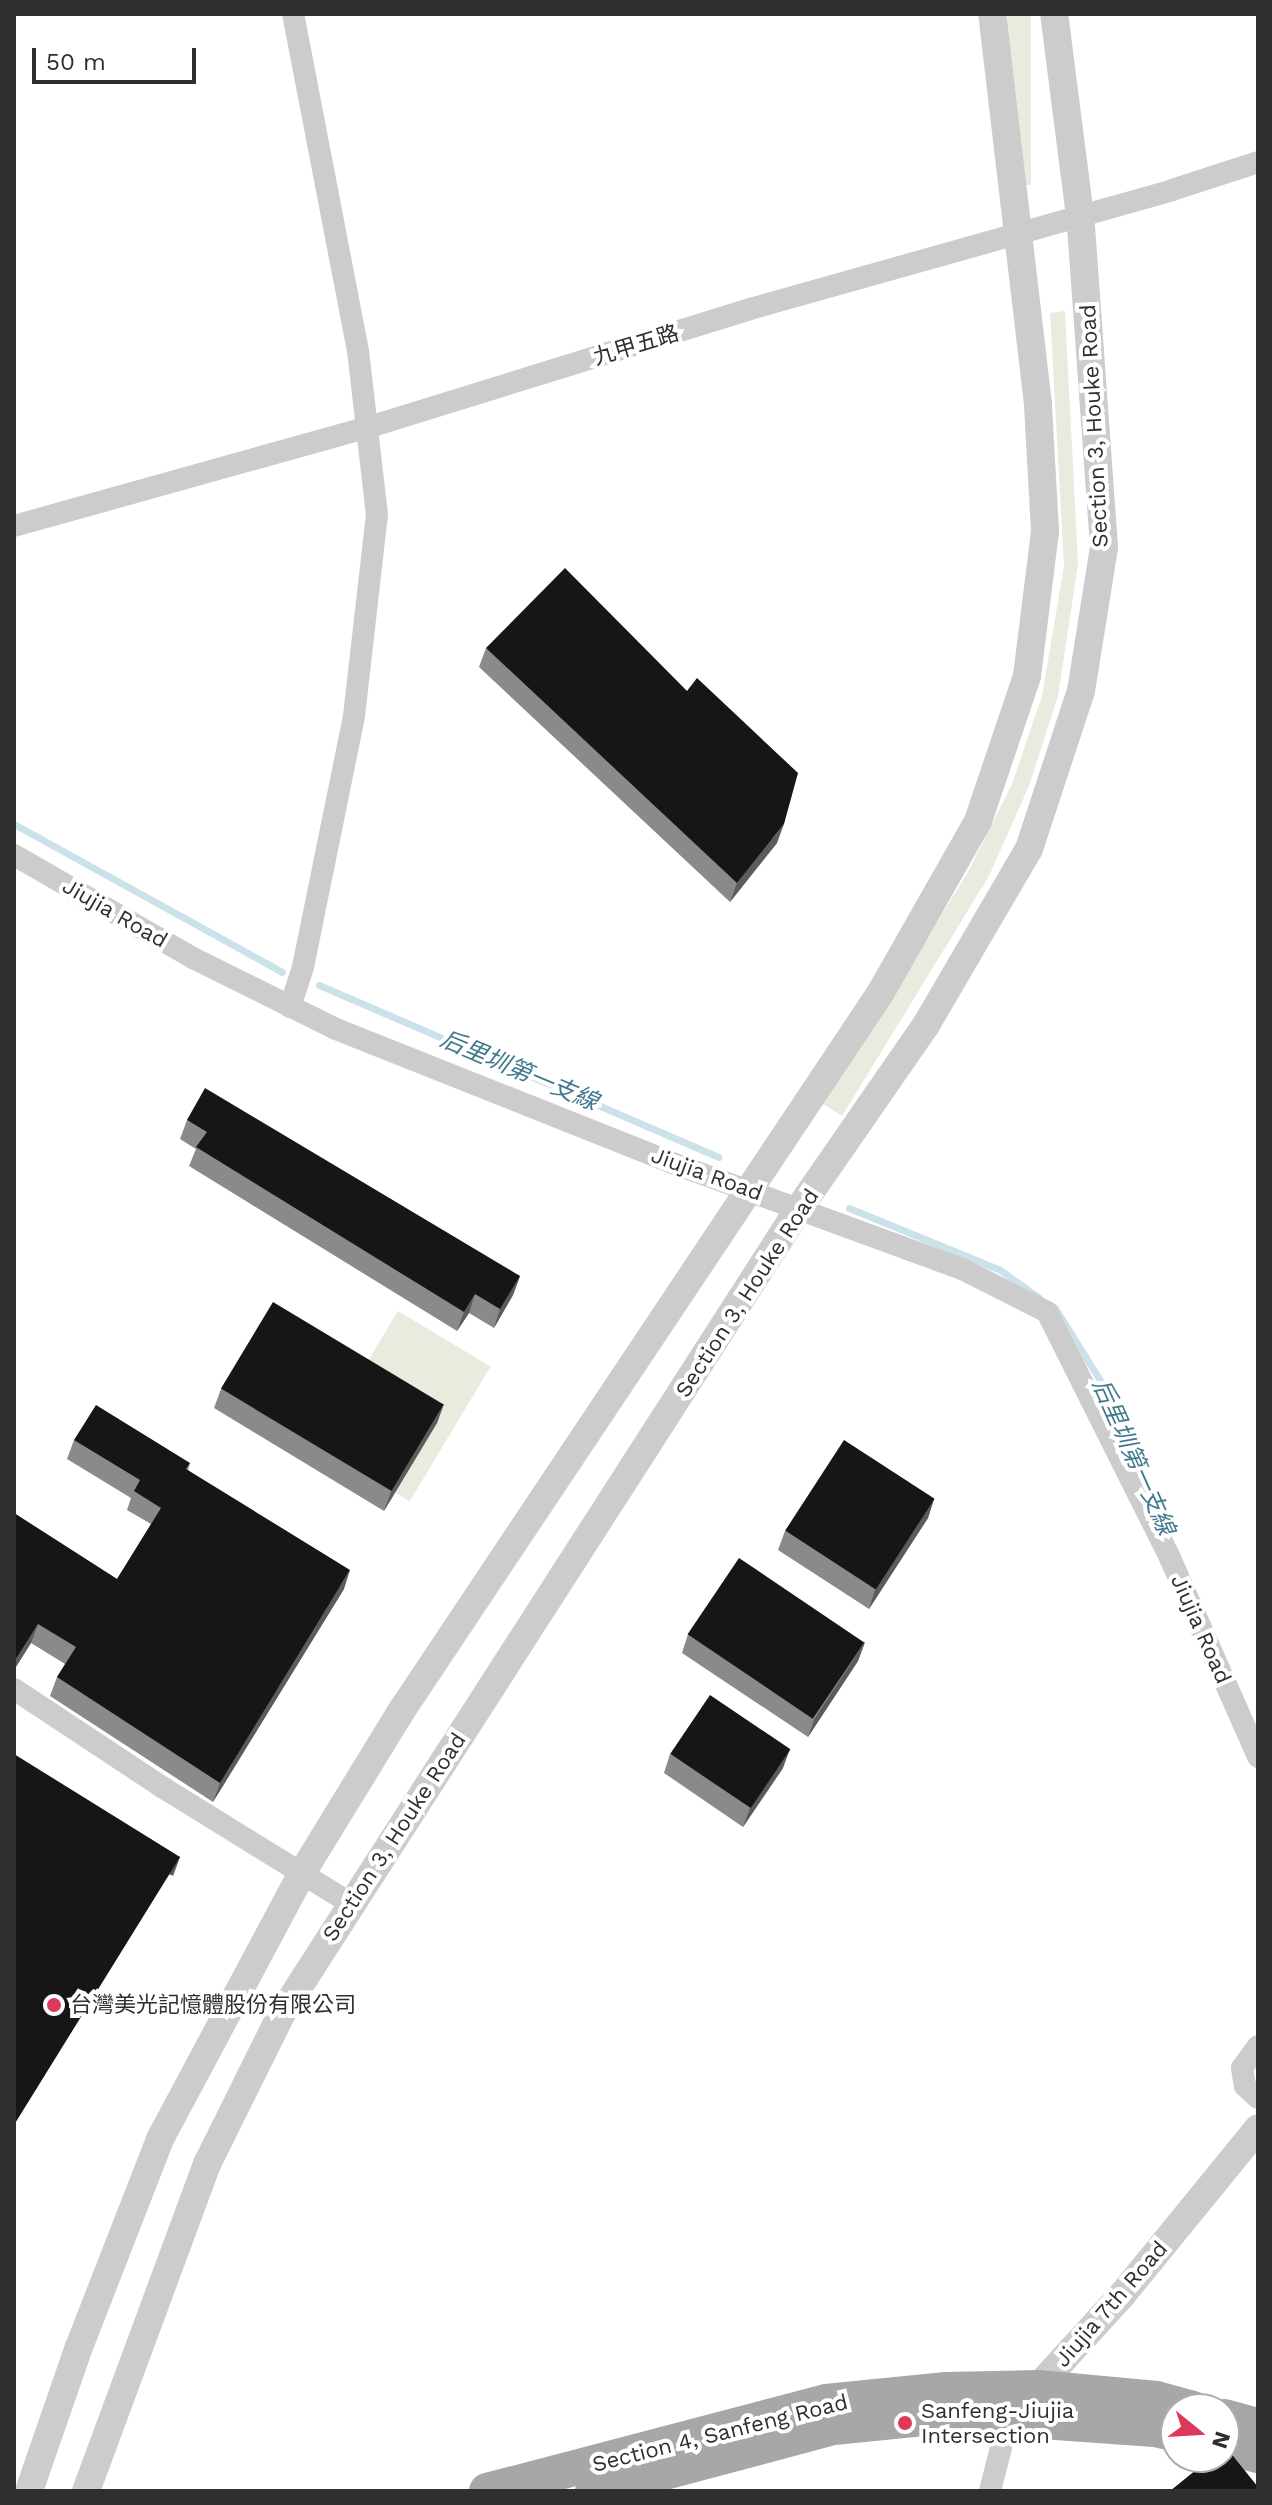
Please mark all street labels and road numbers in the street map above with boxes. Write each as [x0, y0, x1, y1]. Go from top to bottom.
street label: Section 3, Houke Road [1074, 304, 1114, 548]
street label: 九甲五路 [590, 320, 682, 370]
street label: Jiujia Road [58, 872, 172, 954]
street label: Jiujia Road [647, 1142, 767, 1206]
street label: Section 3, Houke Road [670, 1184, 824, 1402]
street label: Jiujia Road [1165, 1570, 1237, 1688]
street label: Section 3, Houke Road [317, 1728, 471, 1946]
street label: Jiujia 7th Road [1049, 2235, 1173, 2373]
street label: Section 4, Sanfeng Road [589, 2388, 851, 2478]

